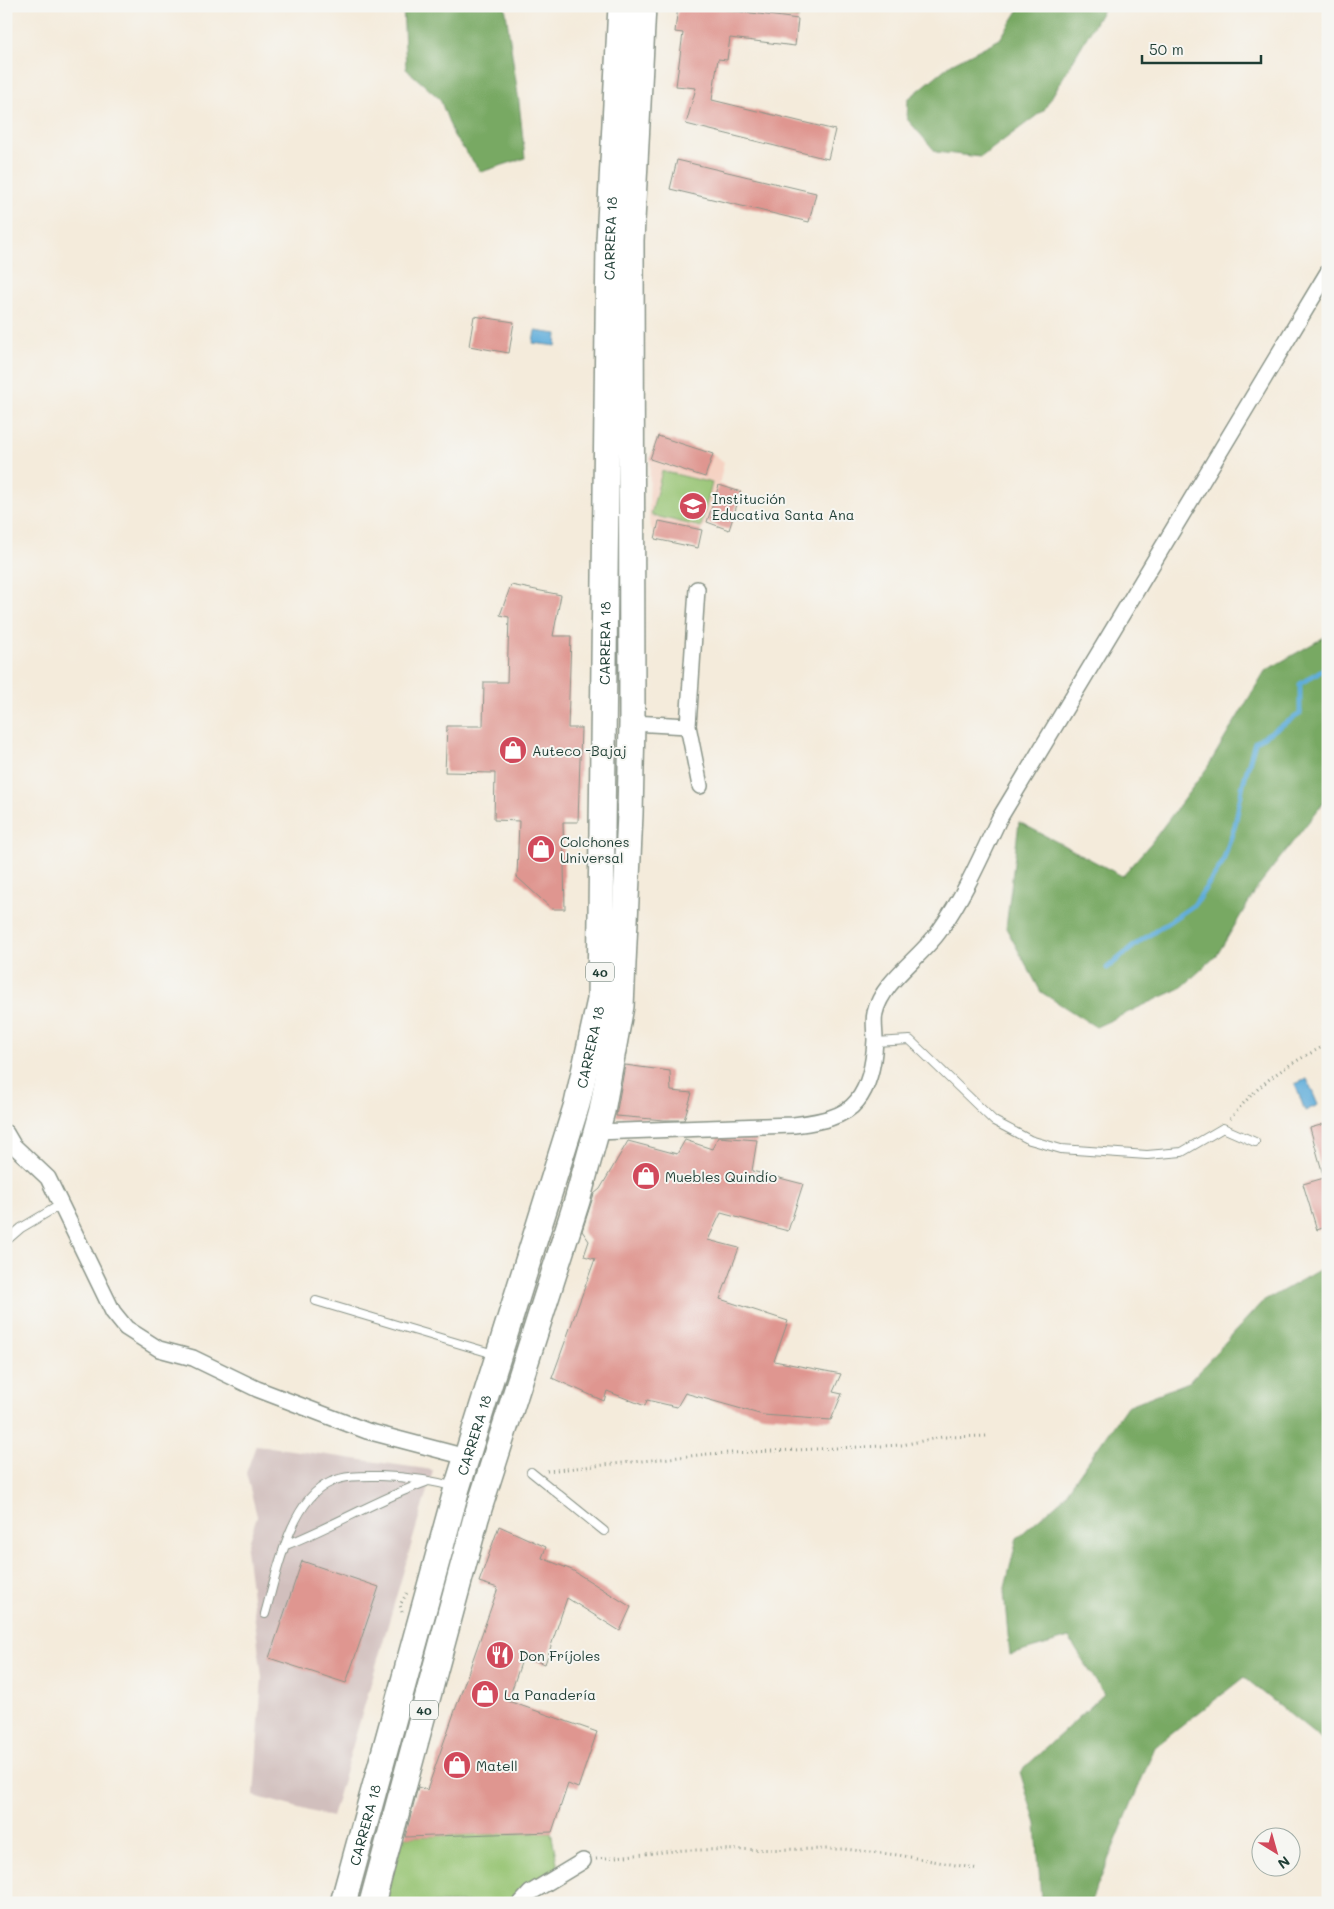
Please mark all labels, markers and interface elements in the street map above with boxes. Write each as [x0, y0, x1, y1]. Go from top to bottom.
scale bar [1142, 32, 1260, 64]
text: 50 m [1149, 39, 1184, 59]
street label: CARRERA 18 [599, 196, 621, 280]
place label: Institución Educativa Santa Ana [712, 489, 854, 524]
school or university icon: Institución Educativa Santa Ana [678, 491, 708, 521]
street label: CARRERA 18 [594, 601, 614, 685]
shop icon: Auteco -Bajaj [498, 735, 528, 765]
place label: Auteco -Bajaj [532, 741, 627, 760]
place label: Colchones Universal [560, 832, 629, 867]
shop icon: Colchones Universal [526, 834, 556, 864]
road number: 40 [586, 962, 614, 982]
street label: CARRERA 18 [571, 1004, 608, 1090]
shop icon: Muebles Quindío [631, 1161, 661, 1191]
place label: Muebles Quindío [665, 1167, 777, 1186]
street label: CARRERA 18 [452, 1392, 495, 1478]
restaurant icon: Don Fríjoles [485, 1640, 515, 1670]
place label: Don Fríjoles [519, 1646, 600, 1665]
shop icon: La Panadería [470, 1679, 500, 1709]
place label: La Panadería [504, 1685, 596, 1704]
road number: 40 [410, 1700, 438, 1720]
shop icon: Matell [442, 1750, 472, 1780]
place label: Matell [476, 1756, 518, 1775]
street label: CARRERA 18 [344, 1782, 385, 1868]
north arrow [1252, 1826, 1302, 1876]
text: N [1274, 1852, 1294, 1874]

